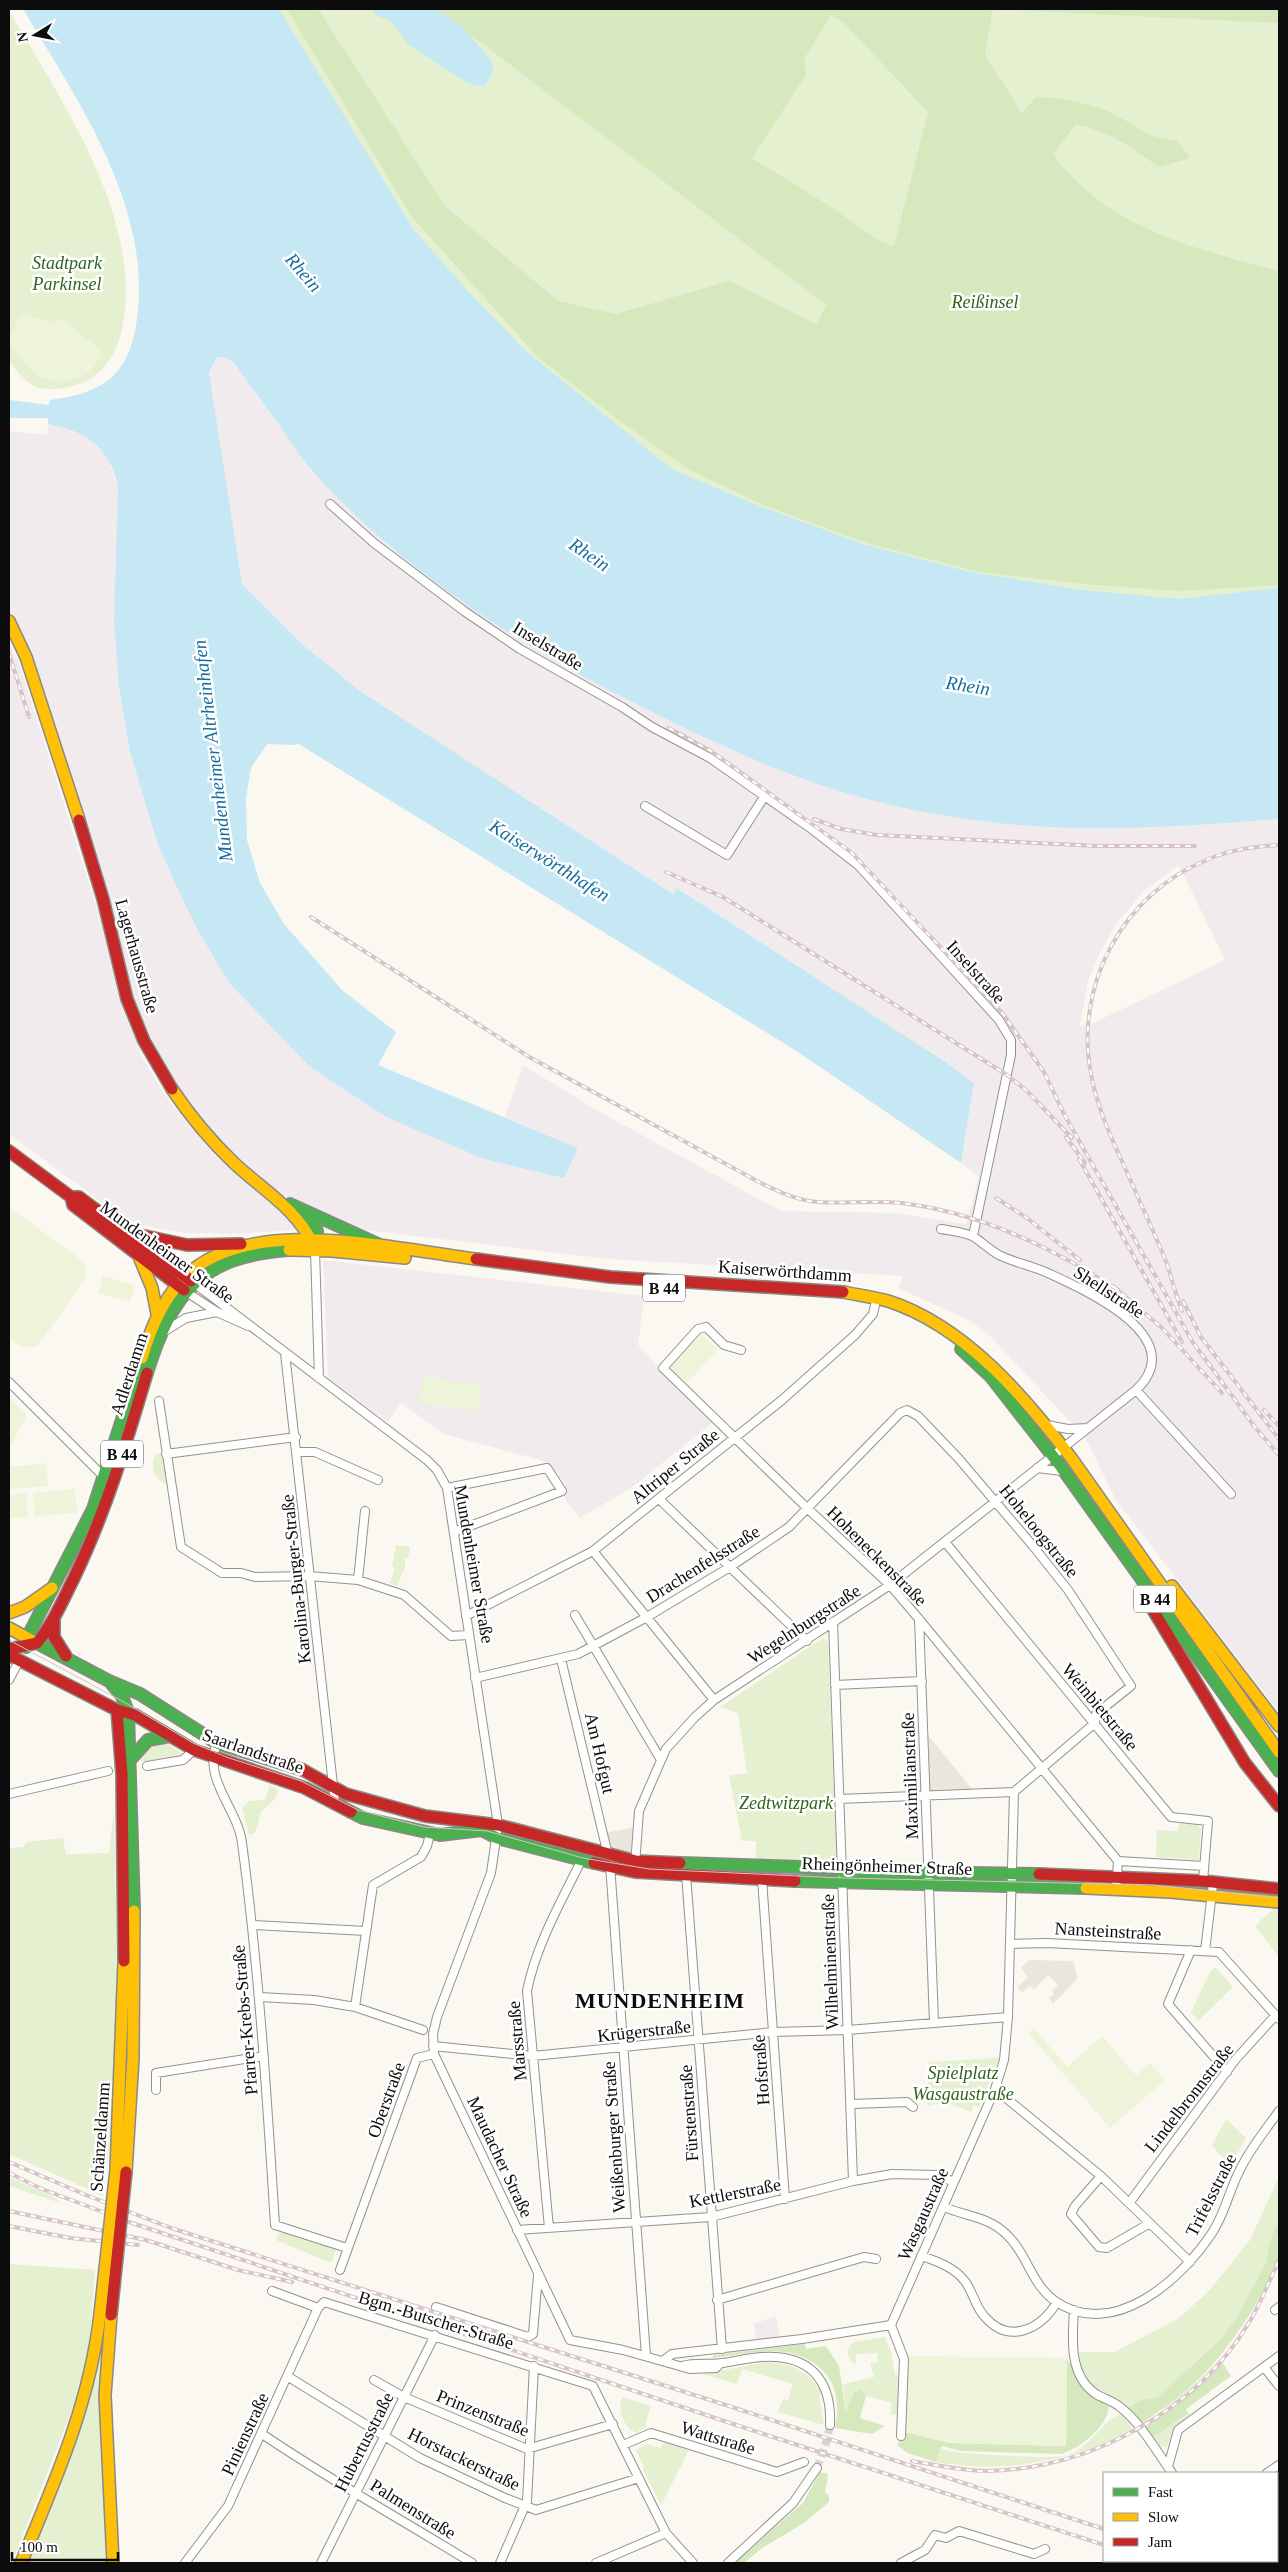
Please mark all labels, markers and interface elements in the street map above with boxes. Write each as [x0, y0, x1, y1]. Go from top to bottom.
north arrow [10, 10, 60, 60]
text: N [14, 31, 31, 43]
water label: Rhein [281, 248, 326, 296]
park label: Stadtpark Parkinsel [32, 253, 103, 294]
park label: Reißinsel [951, 292, 1018, 312]
water label: Rhein [565, 533, 614, 576]
street label: Inselstraße [509, 617, 587, 675]
water label: Mundenheimer Altrheinhafen [188, 639, 237, 864]
water label: Rhein [943, 671, 991, 699]
water label: Kaiserwörthhafen [485, 815, 613, 906]
street label: Lagerhausstraße [111, 897, 163, 1015]
street label: Inselstraße [942, 936, 1010, 1008]
street label: Mundenheimer Straße [96, 1197, 238, 1307]
street label: Kaiserwörthdamm [717, 1256, 853, 1286]
street label: Shellstraße [1070, 1262, 1148, 1322]
road number: B 44 [643, 1275, 685, 1302]
street label: Adlerdamm [106, 1330, 152, 1418]
street label: Altriper Straße [627, 1424, 723, 1508]
road number: B 44 [101, 1440, 143, 1468]
street label: Hoheloogstraße [995, 1480, 1083, 1582]
street label: Mundenheimer Straße [450, 1483, 498, 1645]
street label: Karolina-Burger-Straße [277, 1493, 315, 1665]
street label: Hoheneckenstraße [823, 1502, 931, 1610]
street label: Drachenfelsstraße [643, 1521, 763, 1607]
street label: Wegelnburgstraße [744, 1580, 864, 1668]
road number: B 44 [1134, 1586, 1176, 1612]
street label: Weinbietstraße [1058, 1659, 1142, 1755]
street label: Am Hofgut [581, 1711, 619, 1795]
street label: Maximilianstraße [898, 1712, 922, 1840]
street label: Saarlandstraße [200, 1724, 306, 1778]
park label: Zedtwitzpark [739, 1793, 834, 1813]
street label: Rheingönheimer Straße [801, 1853, 973, 1879]
street label: Wilhelminenstraße [818, 1894, 842, 2030]
street label: Nansteinstraße [1054, 1918, 1162, 1944]
street label: Pfarrer-Krebs-Straße [228, 1944, 262, 2096]
district label: MUNDENHEIM [575, 1988, 745, 2013]
street label: Marsstraße [504, 2000, 530, 2082]
street label: Krügerstraße [596, 2016, 692, 2046]
street label: Hofstraße [749, 2034, 773, 2106]
street label: Lindelbronnstraße [1140, 2040, 1238, 2156]
street label: Oberstraße [363, 2059, 409, 2141]
street label: Weißenburger Straße [599, 2061, 629, 2213]
park label: Spielplatz Wasgaustraße [912, 2063, 1014, 2104]
street label: Fürstenstraße [676, 2064, 702, 2162]
street label: Schänzeldamm [86, 2081, 114, 2193]
street label: Maudacher Straße [463, 2093, 537, 2221]
street label: Trifelsstraße [1182, 2150, 1240, 2240]
street label: Wasgaustraße [894, 2164, 952, 2264]
street label: Kettlerstraße [687, 2174, 783, 2212]
street label: Bgm.-Butscher-Straße [356, 2287, 516, 2353]
street label: Prinzenstraße [434, 2385, 532, 2441]
street label: Pinienstraße [217, 2389, 273, 2479]
street label: Hubertusstraße [330, 2389, 398, 2495]
street label: Wattstraße [678, 2417, 758, 2459]
street label: Horstackerstraße [405, 2423, 523, 2495]
legend [1103, 2472, 1278, 2562]
street label: Palmenstraße [367, 2475, 459, 2543]
text: Fast [1148, 2484, 1174, 2500]
text: Slow [1148, 2509, 1179, 2525]
scale bar [12, 2530, 119, 2562]
text: Jam [1148, 2534, 1172, 2550]
text: 100 m [20, 2539, 58, 2555]

